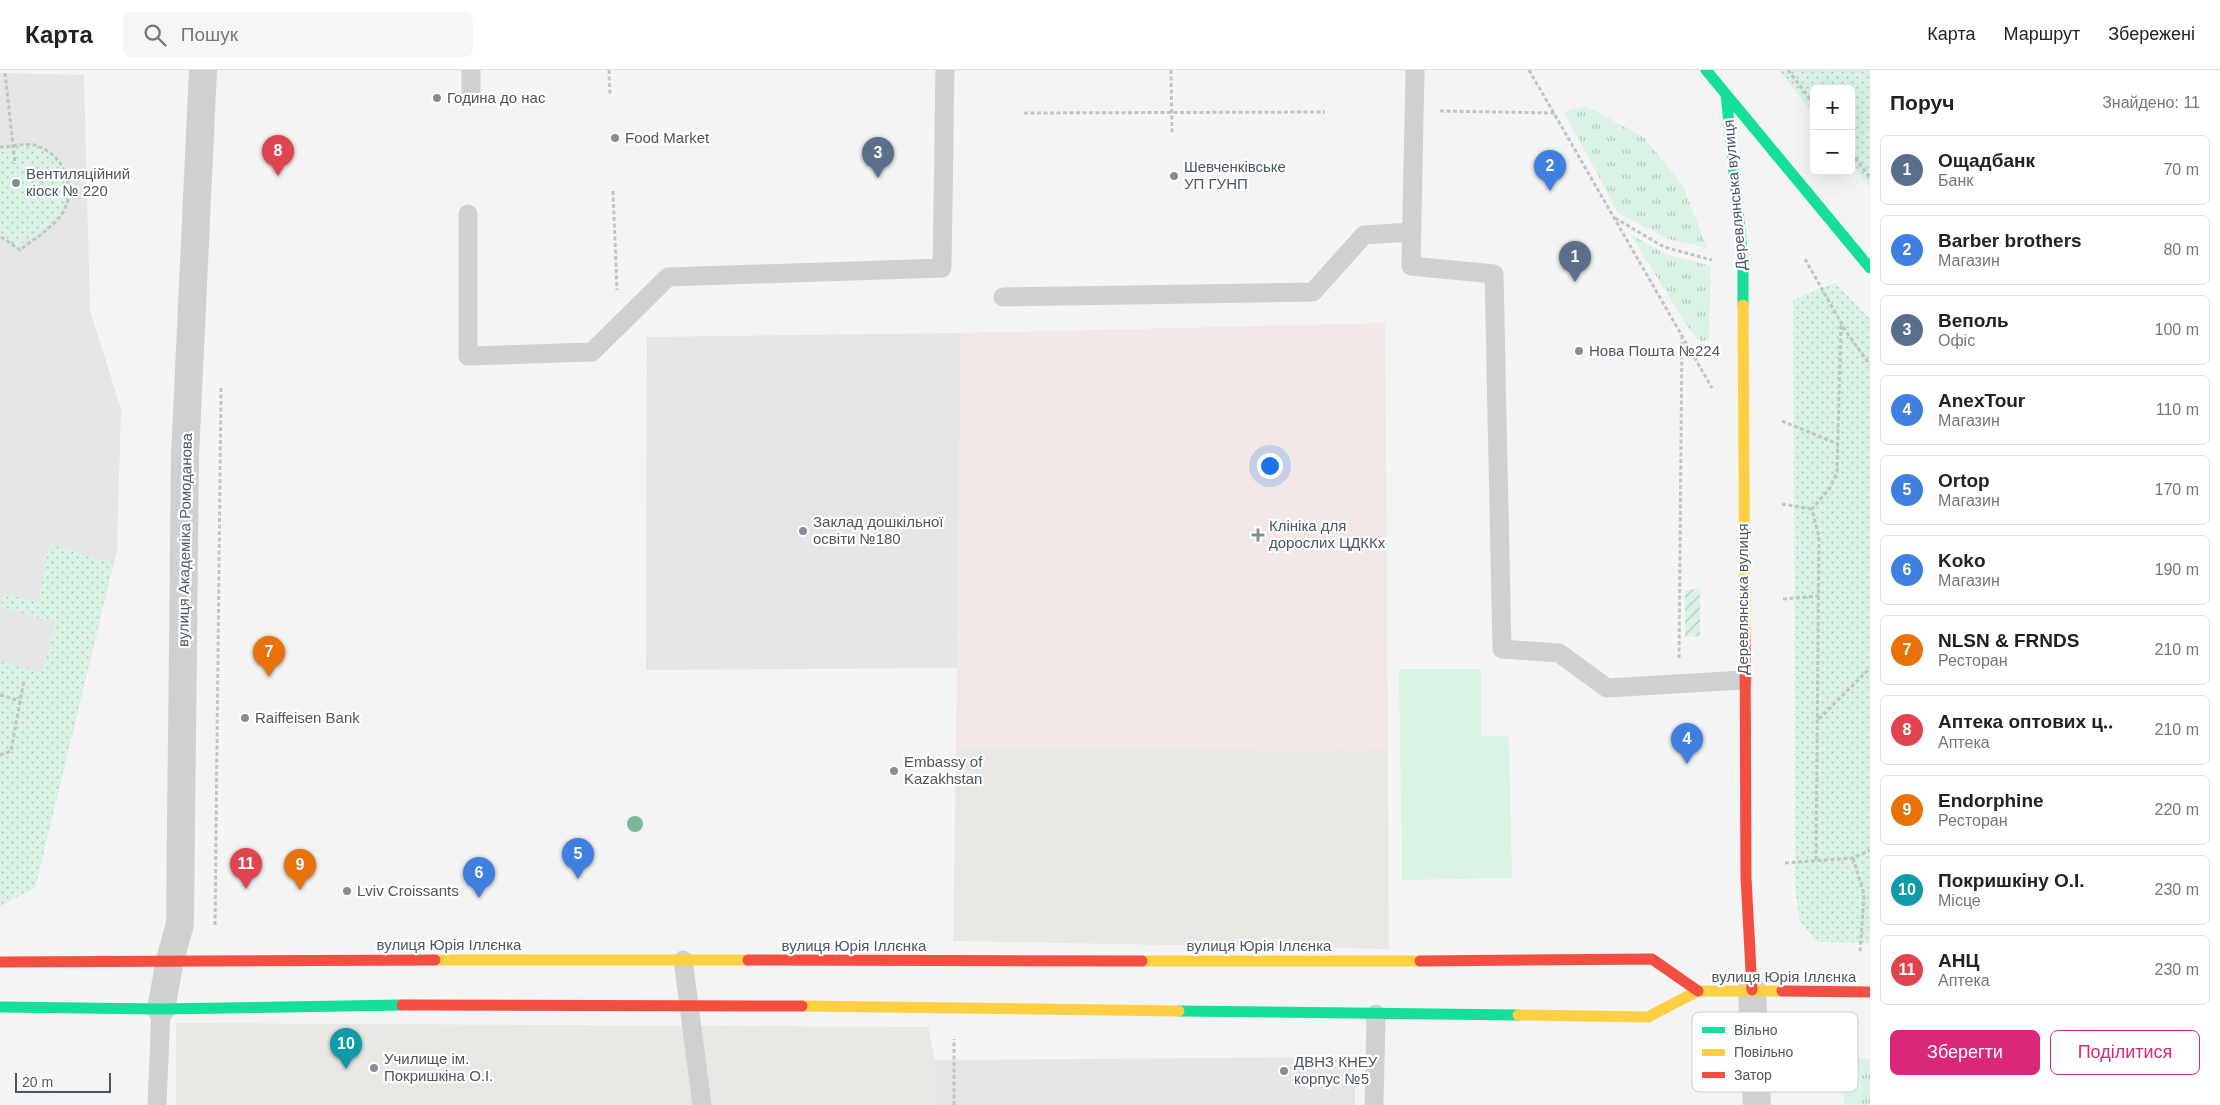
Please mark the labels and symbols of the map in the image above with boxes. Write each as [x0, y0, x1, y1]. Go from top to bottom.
place label: Година до нас [447, 89, 546, 106]
marker: Година до нас [431, 92, 443, 104]
street label: Деревлянська вулиця [1719, 119, 1750, 271]
place label: Food Market [625, 129, 710, 146]
marker: Food Market [609, 132, 621, 144]
pin: 8 [262, 135, 294, 176]
pin: 3 [862, 137, 894, 178]
pin: 2 [1534, 150, 1566, 191]
place label: Шевченківське УП ГУНП [1184, 158, 1286, 192]
place label: Вентиляційний кіоск № 220 [26, 165, 130, 199]
marker: Шевченківське УП ГУНП [1168, 170, 1180, 182]
marker: Вентиляційний кіоск № 220 [10, 177, 22, 189]
pin: 1 [1559, 241, 1591, 282]
place label: Нова Пошта №224 [1589, 342, 1720, 359]
marker: Нова Пошта №224 [1573, 345, 1585, 357]
street label: вулиця Академіка Ромоданова [174, 432, 195, 647]
your location [1257, 453, 1283, 479]
place label: Заклад дошкільної освіти №180 [813, 513, 944, 547]
place label: Клініка для дорослих ЦДККх [1269, 517, 1386, 551]
street label: Деревлянська вулиця [1734, 523, 1751, 675]
marker: Заклад дошкільної освіти №180 [797, 525, 809, 537]
marker: Клініка для дорослих ЦДККх [1251, 528, 1265, 542]
pin: 7 [253, 636, 285, 677]
place label: Raiffeisen Bank [255, 709, 360, 726]
marker: Raiffeisen Bank [239, 712, 251, 724]
pin: 4 [1671, 723, 1703, 764]
place label: Embassy of Kazakhstan [904, 753, 983, 787]
marker: Embassy of Kazakhstan [888, 765, 900, 777]
pin: 5 [562, 838, 594, 879]
pin: 11 [230, 848, 262, 889]
pin: 9 [284, 849, 316, 890]
pin: 6 [463, 857, 495, 898]
place label: Lviv Croissants [357, 882, 459, 899]
marker: Lviv Croissants [341, 885, 353, 897]
street label: вулиця Юрія Іллєнка [377, 936, 522, 953]
street label: вулиця Юрія Іллєнка [782, 937, 927, 954]
street label: вулиця Юрія Іллєнка [1187, 937, 1332, 954]
street label: вулиця Юрія Іллєнка [1712, 968, 1857, 985]
legend [1692, 1012, 1858, 1092]
text: Вільно [1734, 1022, 1778, 1038]
pin: 10 [330, 1028, 362, 1069]
text: Повільно [1734, 1044, 1794, 1060]
place label: Училище ім. Покришкіна О.І. [384, 1050, 493, 1084]
place label: ДВНЗ КНЕУ корпус №5 [1294, 1053, 1378, 1087]
marker: Училище ім. Покришкіна О.І. [368, 1062, 380, 1074]
marker: ДВНЗ КНЕУ корпус №5 [1278, 1065, 1290, 1077]
text: Затор [1734, 1067, 1772, 1083]
scale bar [15, 1070, 111, 1093]

